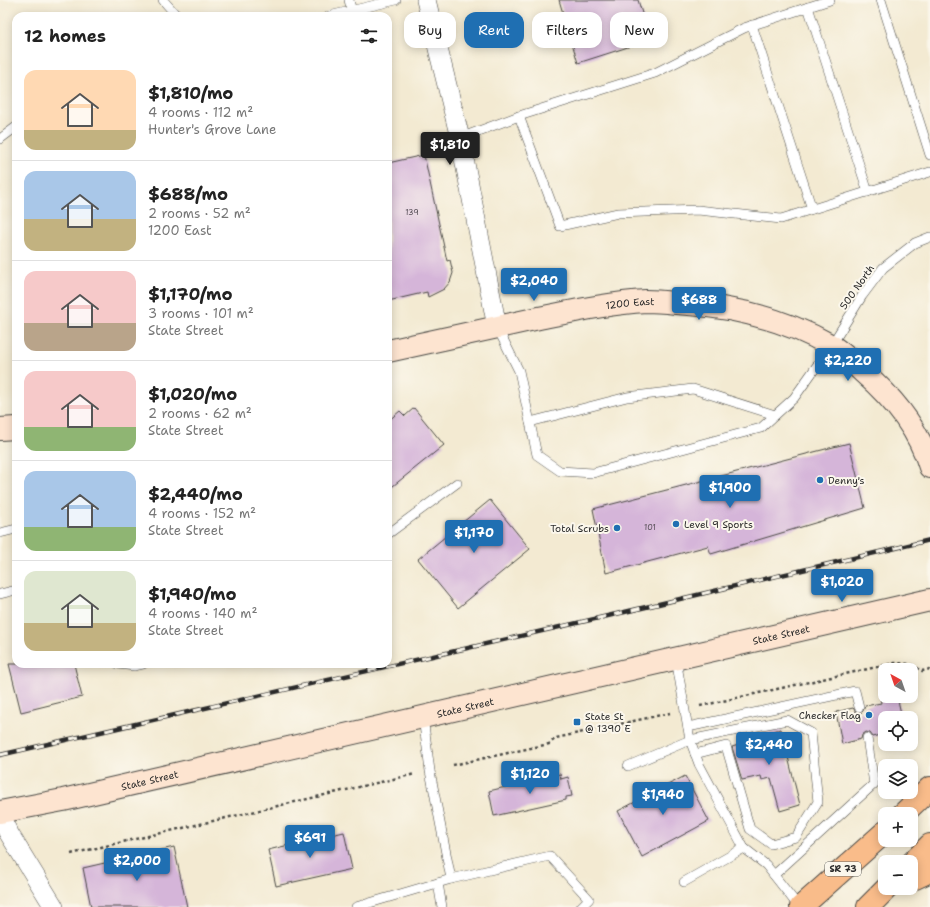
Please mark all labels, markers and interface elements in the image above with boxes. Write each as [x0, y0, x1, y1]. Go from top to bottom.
chip: Buy [404, 12, 456, 48]
chip: Rent [464, 12, 524, 48]
chip: Filters [532, 12, 602, 48]
chip: New [610, 12, 668, 48]
text: 12 homes [24, 25, 106, 47]
icon: filters [358, 25, 380, 47]
text: $1,810/mo [148, 82, 233, 104]
icon: home [56, 86, 104, 134]
text: 4 rooms · 112 m² [148, 104, 253, 121]
text: Hunter's Grove Lane [148, 121, 276, 138]
pin: $1,810 [417, 132, 483, 166]
text: $1,810 [430, 136, 470, 153]
text: $688/mo [148, 183, 228, 205]
icon: home [56, 187, 104, 235]
text: 2 rooms · 52 m² [148, 205, 251, 222]
house number: 139 [405, 207, 419, 218]
text: 1200 East [148, 222, 212, 239]
street label: 500 North [837, 262, 877, 312]
pin: $2,040 [501, 268, 567, 302]
text: $2,040 [510, 272, 558, 289]
text: $1,170/mo [148, 283, 233, 305]
icon: home [56, 287, 104, 335]
pin: $688 [675, 287, 723, 321]
text: $688 [681, 291, 717, 308]
street label: 1200 East [605, 294, 655, 312]
text: 3 rooms · 101 m² [148, 305, 254, 322]
text: State Street [148, 322, 224, 339]
pin: $2,220 [815, 348, 881, 382]
text: $2,220 [824, 352, 872, 369]
text: $1,020/mo [148, 383, 237, 405]
icon: home [56, 387, 104, 435]
text: 2 rooms · 62 m² [148, 405, 252, 422]
text: State Street [148, 422, 224, 439]
place label: Denny's [828, 474, 864, 487]
pin: $1,900 [697, 475, 763, 509]
marker: Denny's [815, 475, 825, 485]
text: $1,900 [709, 479, 751, 496]
text: $2,440/mo [148, 483, 243, 505]
icon: home [56, 487, 104, 535]
text: 4 rooms · 152 m² [148, 505, 256, 522]
place label: Level 9 Sports [684, 518, 753, 531]
marker: Level 9 Sports [671, 519, 681, 529]
pin: $1,170 [441, 520, 507, 554]
text: State Street [148, 522, 224, 539]
place label: Total Scrubs [550, 522, 609, 535]
house number: 101 [644, 522, 656, 533]
marker: Total Scrubs [612, 523, 622, 533]
text: $1,170 [454, 524, 494, 541]
pin: $1,020 [809, 569, 875, 603]
text: $1,020 [820, 573, 864, 590]
text: $1,940/mo [148, 583, 236, 605]
icon: home [56, 587, 104, 635]
text: 4 rooms · 140 m² [148, 605, 257, 622]
street label: State Street [751, 621, 811, 647]
text: State Street [148, 622, 224, 639]
north arrow [878, 663, 918, 703]
map controls [878, 663, 918, 895]
street label: State Street [435, 694, 495, 720]
place label: Checker Flag [799, 709, 861, 722]
place label: State St @ 1390 E [585, 710, 631, 735]
marker: Checker Flag [864, 710, 874, 720]
button: locate [878, 711, 918, 751]
marker: State St @ 1390 E [572, 717, 582, 727]
pin: $2,440 [736, 732, 802, 766]
text: $2,440 [745, 736, 793, 753]
button: layers [878, 759, 918, 799]
pin: $1,120 [497, 761, 563, 795]
text: $1,120 [510, 765, 550, 782]
street label: State Street [120, 767, 179, 793]
pin: $1,940 [630, 782, 696, 816]
text: $1,940 [642, 786, 684, 803]
button: + [878, 807, 918, 847]
pin: $691 [286, 825, 334, 859]
text: $691 [294, 829, 326, 846]
pin: $2,000 [104, 848, 170, 882]
text: $2,000 [113, 852, 161, 869]
button: − [878, 855, 918, 895]
road number: SR 73 [825, 862, 861, 876]

